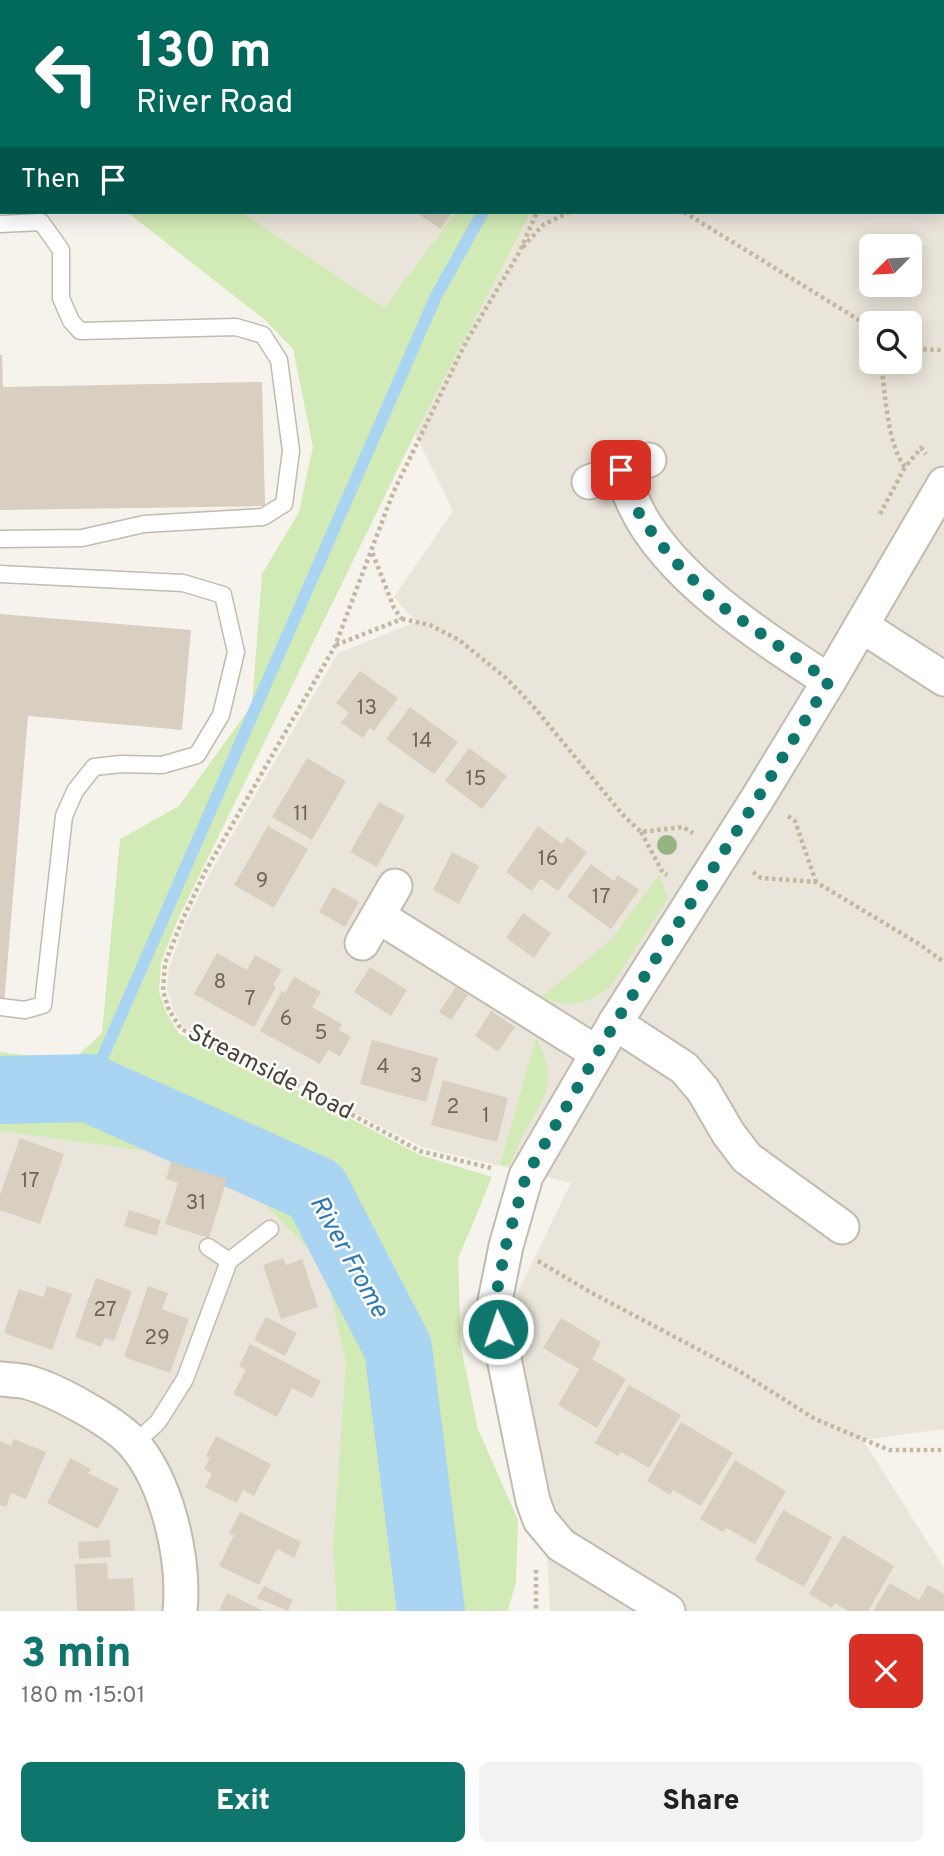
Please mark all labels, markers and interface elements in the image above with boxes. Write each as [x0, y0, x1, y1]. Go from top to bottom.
text: 130 m [136, 23, 272, 85]
icon: left [21, 28, 112, 119]
text: River Road [136, 84, 293, 124]
icon: arrive [94, 161, 132, 199]
text: Then [21, 164, 80, 197]
north arrow [859, 234, 922, 298]
map controls [859, 234, 922, 374]
button: search [859, 311, 922, 374]
pin [591, 440, 651, 500]
icon: arrive [602, 451, 640, 489]
house number: 13 [357, 695, 377, 722]
house number: 14 [412, 728, 432, 755]
house number: 15 [466, 766, 486, 793]
house number: 11 [293, 801, 309, 828]
house number: 16 [538, 846, 558, 873]
house number: 9 [256, 868, 268, 895]
house number: 17 [592, 884, 610, 911]
house number: 8 [214, 969, 226, 996]
house number: 7 [245, 986, 256, 1013]
house number: 6 [280, 1006, 292, 1033]
street label: Streamside Road [182, 1018, 358, 1128]
house number: 5 [314, 1020, 328, 1047]
house number: 4 [376, 1054, 390, 1081]
house number: 3 [410, 1063, 422, 1090]
house number: 2 [447, 1094, 459, 1121]
house number: 1 [482, 1103, 490, 1130]
house number: 17 [21, 1168, 39, 1195]
house number: 31 [186, 1190, 206, 1217]
water label: River Frome [301, 1190, 395, 1324]
position arrow [461, 1292, 535, 1366]
house number: 27 [93, 1297, 117, 1324]
house number: 29 [144, 1325, 170, 1352]
text: 3 min [21, 1629, 132, 1682]
button: close [849, 1634, 923, 1708]
text: 180 m · 15:01 [21, 1682, 145, 1711]
button: Exit [21, 1762, 465, 1842]
button: Share [479, 1762, 923, 1842]

